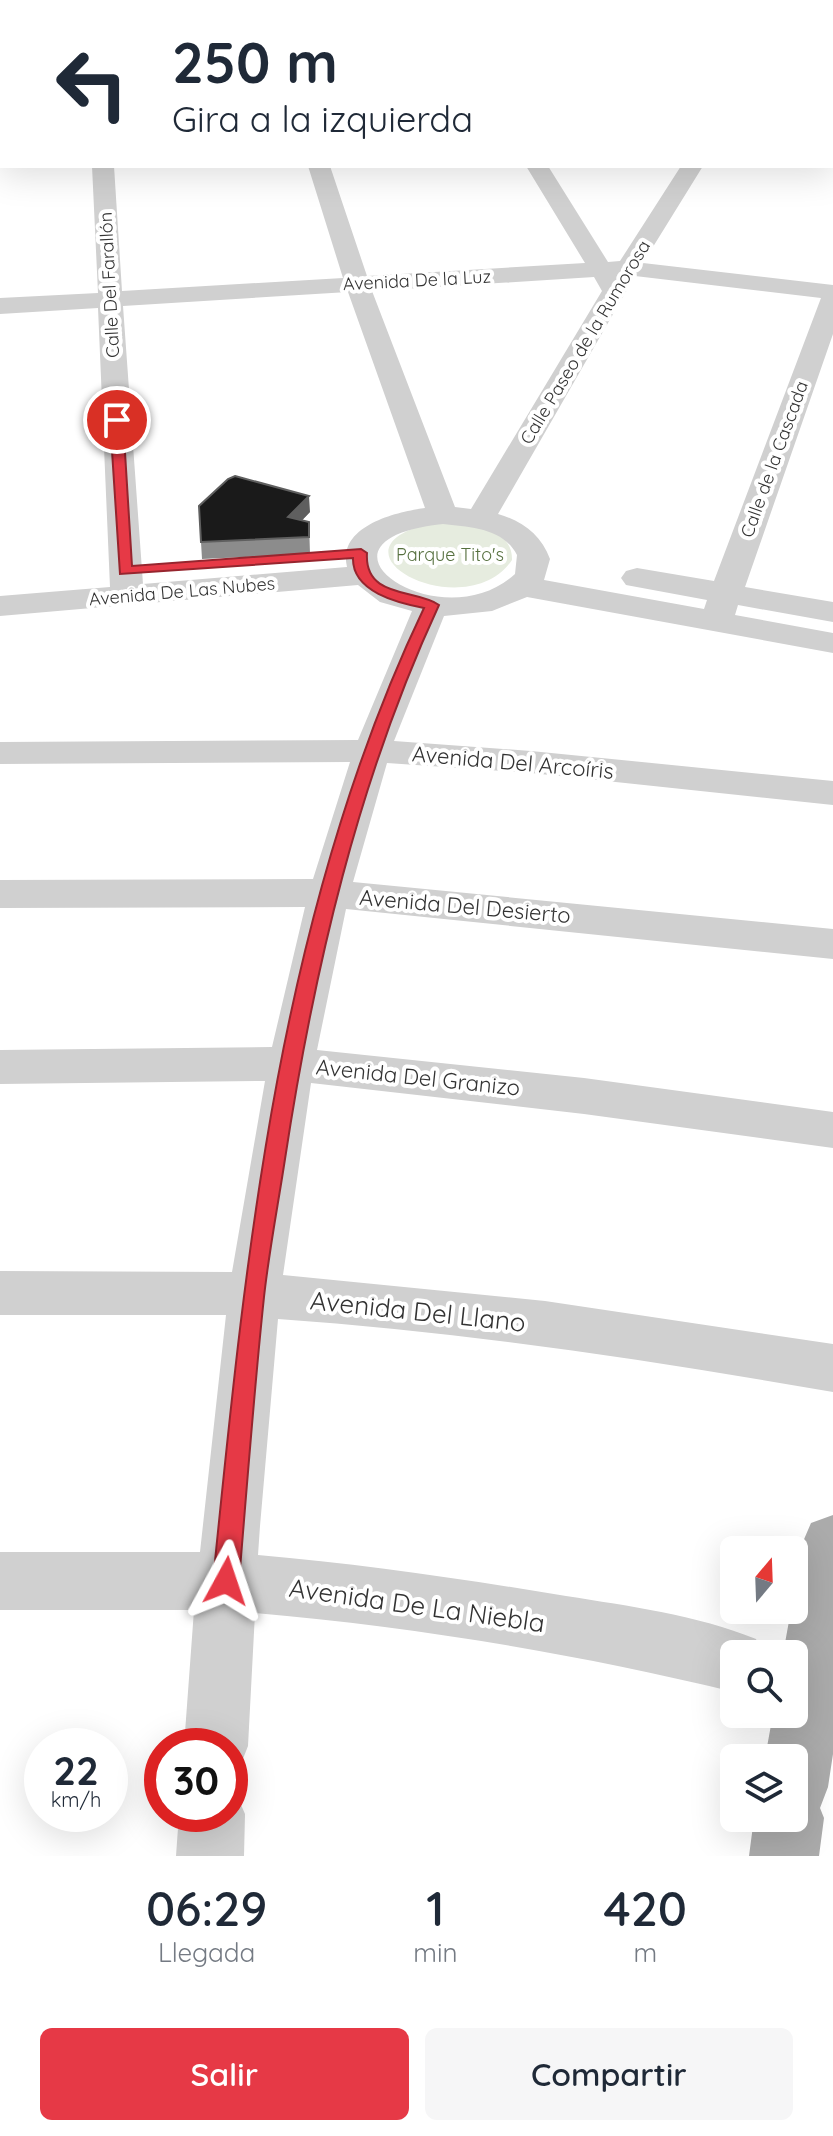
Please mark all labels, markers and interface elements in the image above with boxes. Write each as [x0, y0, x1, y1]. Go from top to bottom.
text: 250 m [172, 27, 338, 97]
icon: left [40, 32, 144, 136]
text: Gira a la izquierda [172, 96, 473, 141]
street label: Calle Del Farallón [94, 211, 124, 359]
street label: Calle Paseo de la Rumorosa [515, 236, 655, 448]
street label: Avenida De la Luz [342, 265, 492, 295]
street label: Calle de la Cascada [735, 378, 813, 540]
pin [83, 386, 151, 454]
icon: arrive [95, 398, 139, 442]
park label: Parque Tito's [396, 543, 504, 566]
street label: Avenida De Las Nubes [88, 571, 276, 611]
street label: Avenida Del Arcoíris [411, 739, 615, 785]
street label: Avenida Del Desierto [358, 883, 572, 929]
street label: Avenida Del Granizo [315, 1052, 521, 1102]
street label: Avenida Del Llano [309, 1283, 527, 1339]
north arrow [720, 1536, 808, 1624]
map controls [720, 1536, 808, 1832]
position arrow [184, 1539, 268, 1623]
street label: Avenida De La Niebla [287, 1571, 547, 1639]
button: search [720, 1640, 808, 1728]
speed limit sign: 30 [144, 1728, 248, 1832]
button: layers [720, 1744, 808, 1832]
text: 22 [53, 1745, 99, 1795]
text: km/h [51, 1787, 101, 1812]
text: 06:29 [146, 1878, 267, 1938]
text: 1 [426, 1878, 445, 1938]
text: 420 [604, 1878, 687, 1938]
text: Llegada [158, 1936, 255, 1969]
text: min [413, 1936, 458, 1969]
text: m [633, 1936, 657, 1969]
button: Salir [40, 2028, 409, 2120]
button: Compartir [425, 2028, 793, 2120]

